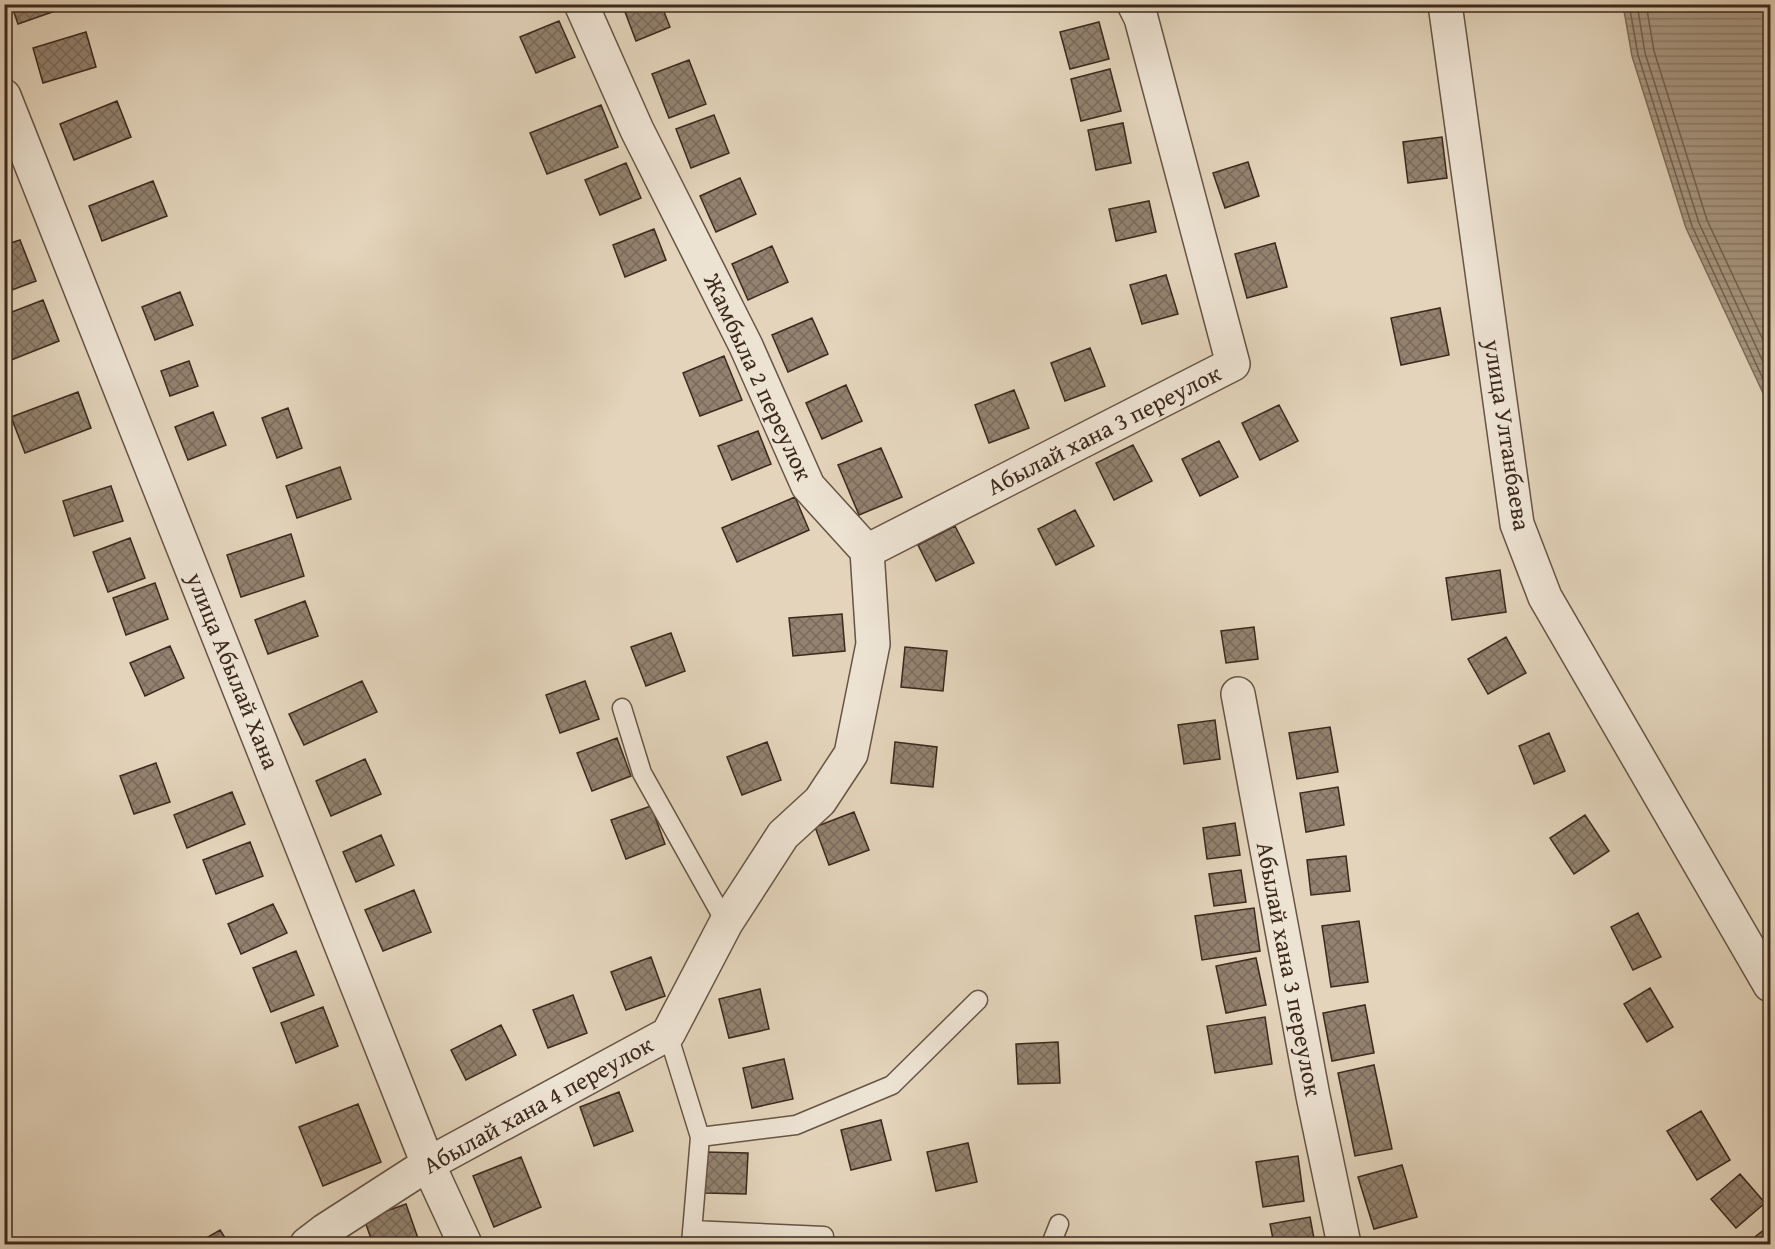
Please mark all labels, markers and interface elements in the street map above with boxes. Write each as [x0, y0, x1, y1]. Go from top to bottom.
street label: Жамбыла 2 переулок [695, 267, 822, 487]
street label: улица Ултанбаева [1475, 336, 1540, 534]
street label: Абылай хана 3 переулок [981, 355, 1227, 504]
street label: улица Абылай Хана [178, 566, 289, 775]
street label: Абылай хана 3 переулок [1248, 839, 1331, 1099]
street label: Абылай хана 4 переулок [416, 1026, 660, 1182]

